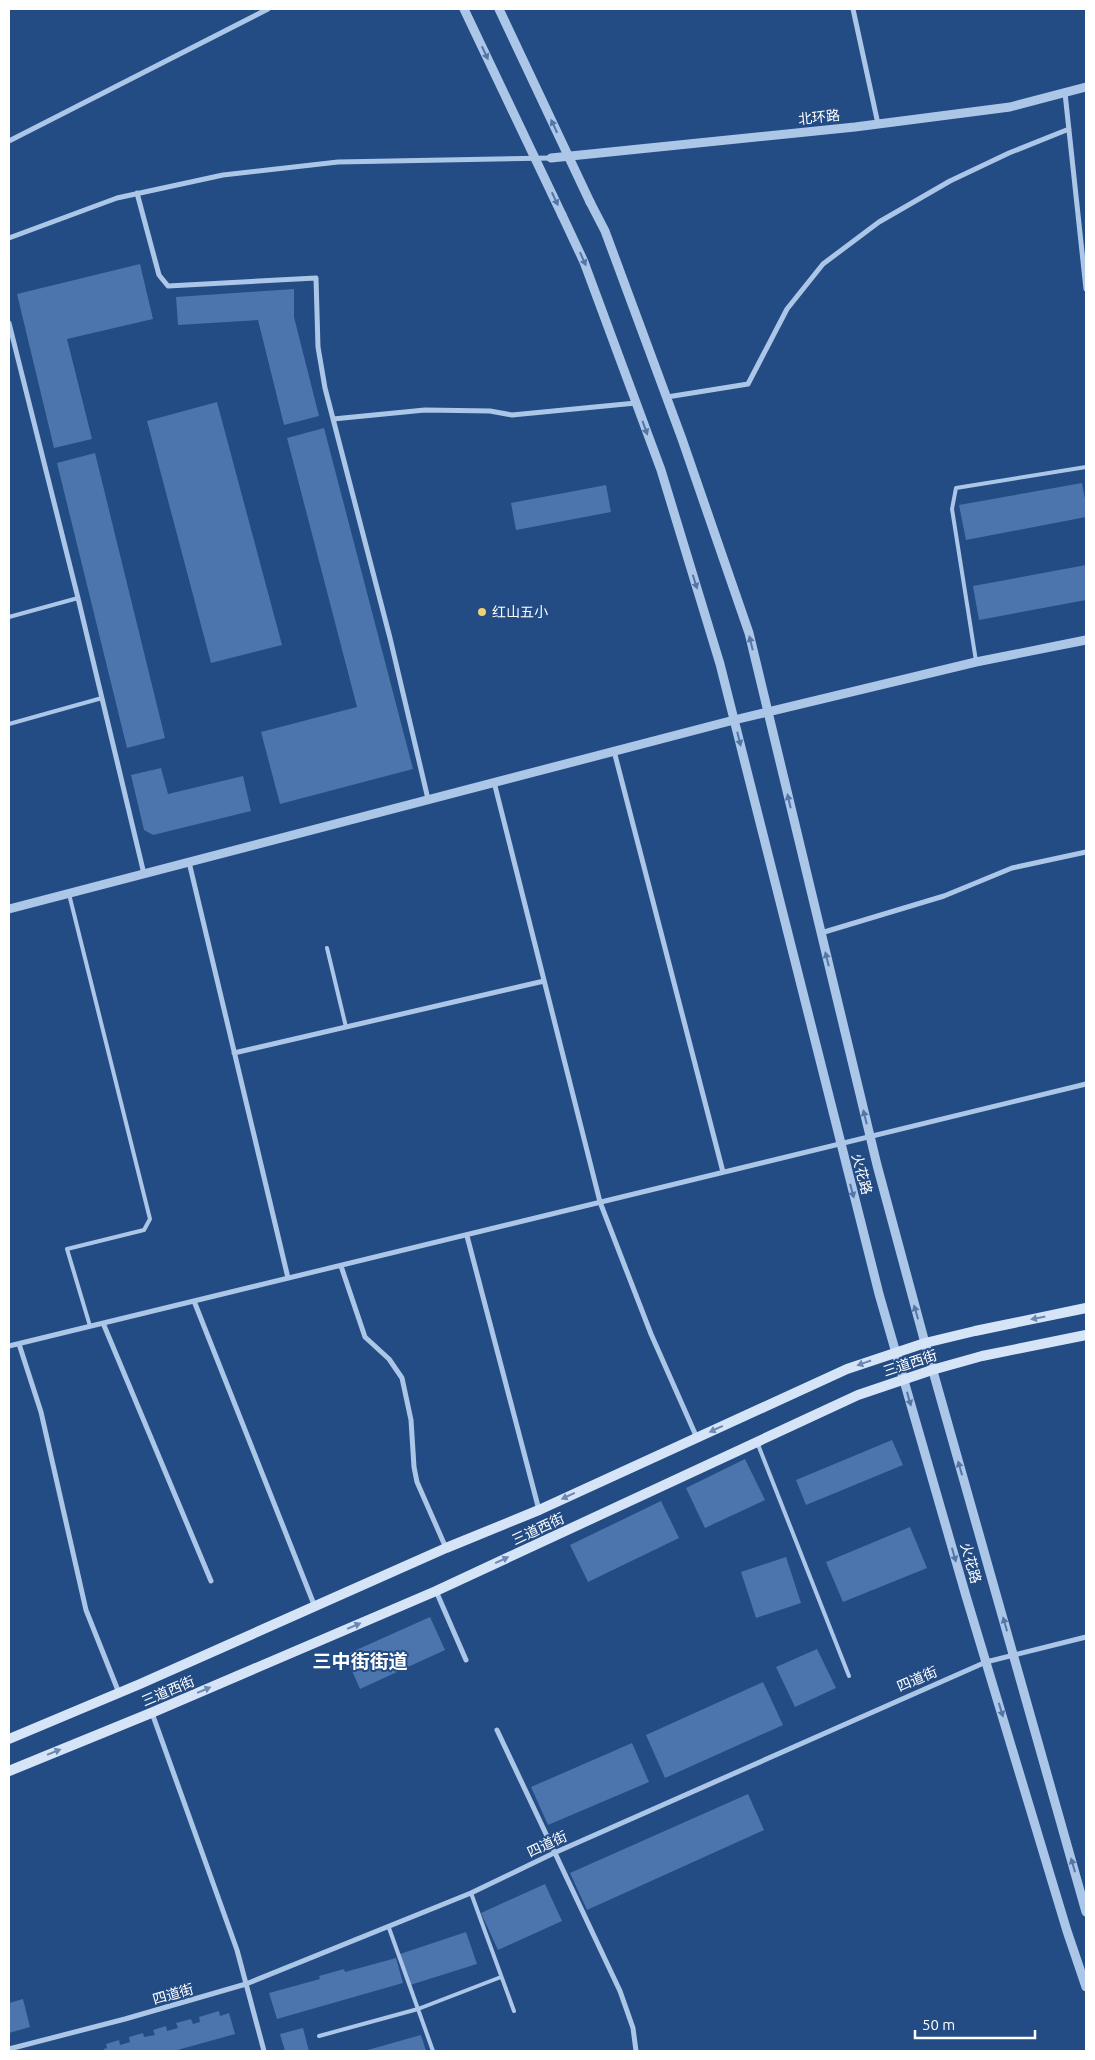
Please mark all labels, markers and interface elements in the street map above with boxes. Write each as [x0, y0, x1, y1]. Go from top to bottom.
one-way arrow [481, 46, 489, 60]
street label: 北环路 [797, 107, 841, 127]
one-way arrow [550, 119, 559, 134]
one-way arrow [550, 192, 559, 207]
one-way arrow [579, 252, 587, 266]
one-way arrow [642, 420, 649, 435]
one-way arrow [692, 575, 700, 590]
place label: 红山五小 [492, 604, 548, 620]
marker: 红山五小 [476, 606, 488, 618]
one-way arrow [747, 636, 755, 651]
one-way arrow [735, 731, 743, 746]
one-way arrow [785, 794, 793, 809]
one-way arrow [823, 952, 831, 967]
one-way arrow [861, 1110, 869, 1125]
street label: 火花路 [849, 1152, 875, 1196]
one-way arrow [848, 1184, 856, 1199]
one-way arrow [911, 1304, 919, 1319]
one-way arrow [1031, 1314, 1046, 1322]
street label: 三道西街 [881, 1347, 939, 1379]
one-way arrow [857, 1360, 872, 1367]
one-way arrow [905, 1391, 913, 1406]
one-way arrow [709, 1425, 723, 1433]
one-way arrow [956, 1461, 964, 1476]
one-way arrow [561, 1493, 575, 1501]
street label: 三道西街 [509, 1510, 567, 1548]
street label: 火花路 [958, 1541, 984, 1585]
one-way arrow [950, 1547, 958, 1562]
one-way arrow [495, 1556, 509, 1564]
one-way arrow [1001, 1617, 1009, 1632]
one-way arrow [346, 1622, 361, 1630]
district label: 三中街街道 [312, 1650, 408, 1672]
street label: 四道街 [895, 1663, 939, 1695]
street label: 三道西街 [139, 1673, 197, 1709]
one-way arrow [197, 1686, 211, 1694]
one-way arrow [997, 1703, 1005, 1718]
one-way arrow [47, 1748, 62, 1756]
street label: 四道街 [525, 1828, 569, 1860]
one-way arrow [1069, 1857, 1077, 1873]
street label: 四道街 [151, 1981, 195, 2007]
scale bar [915, 2008, 1035, 2040]
text: 50 m [922, 2016, 955, 2033]

